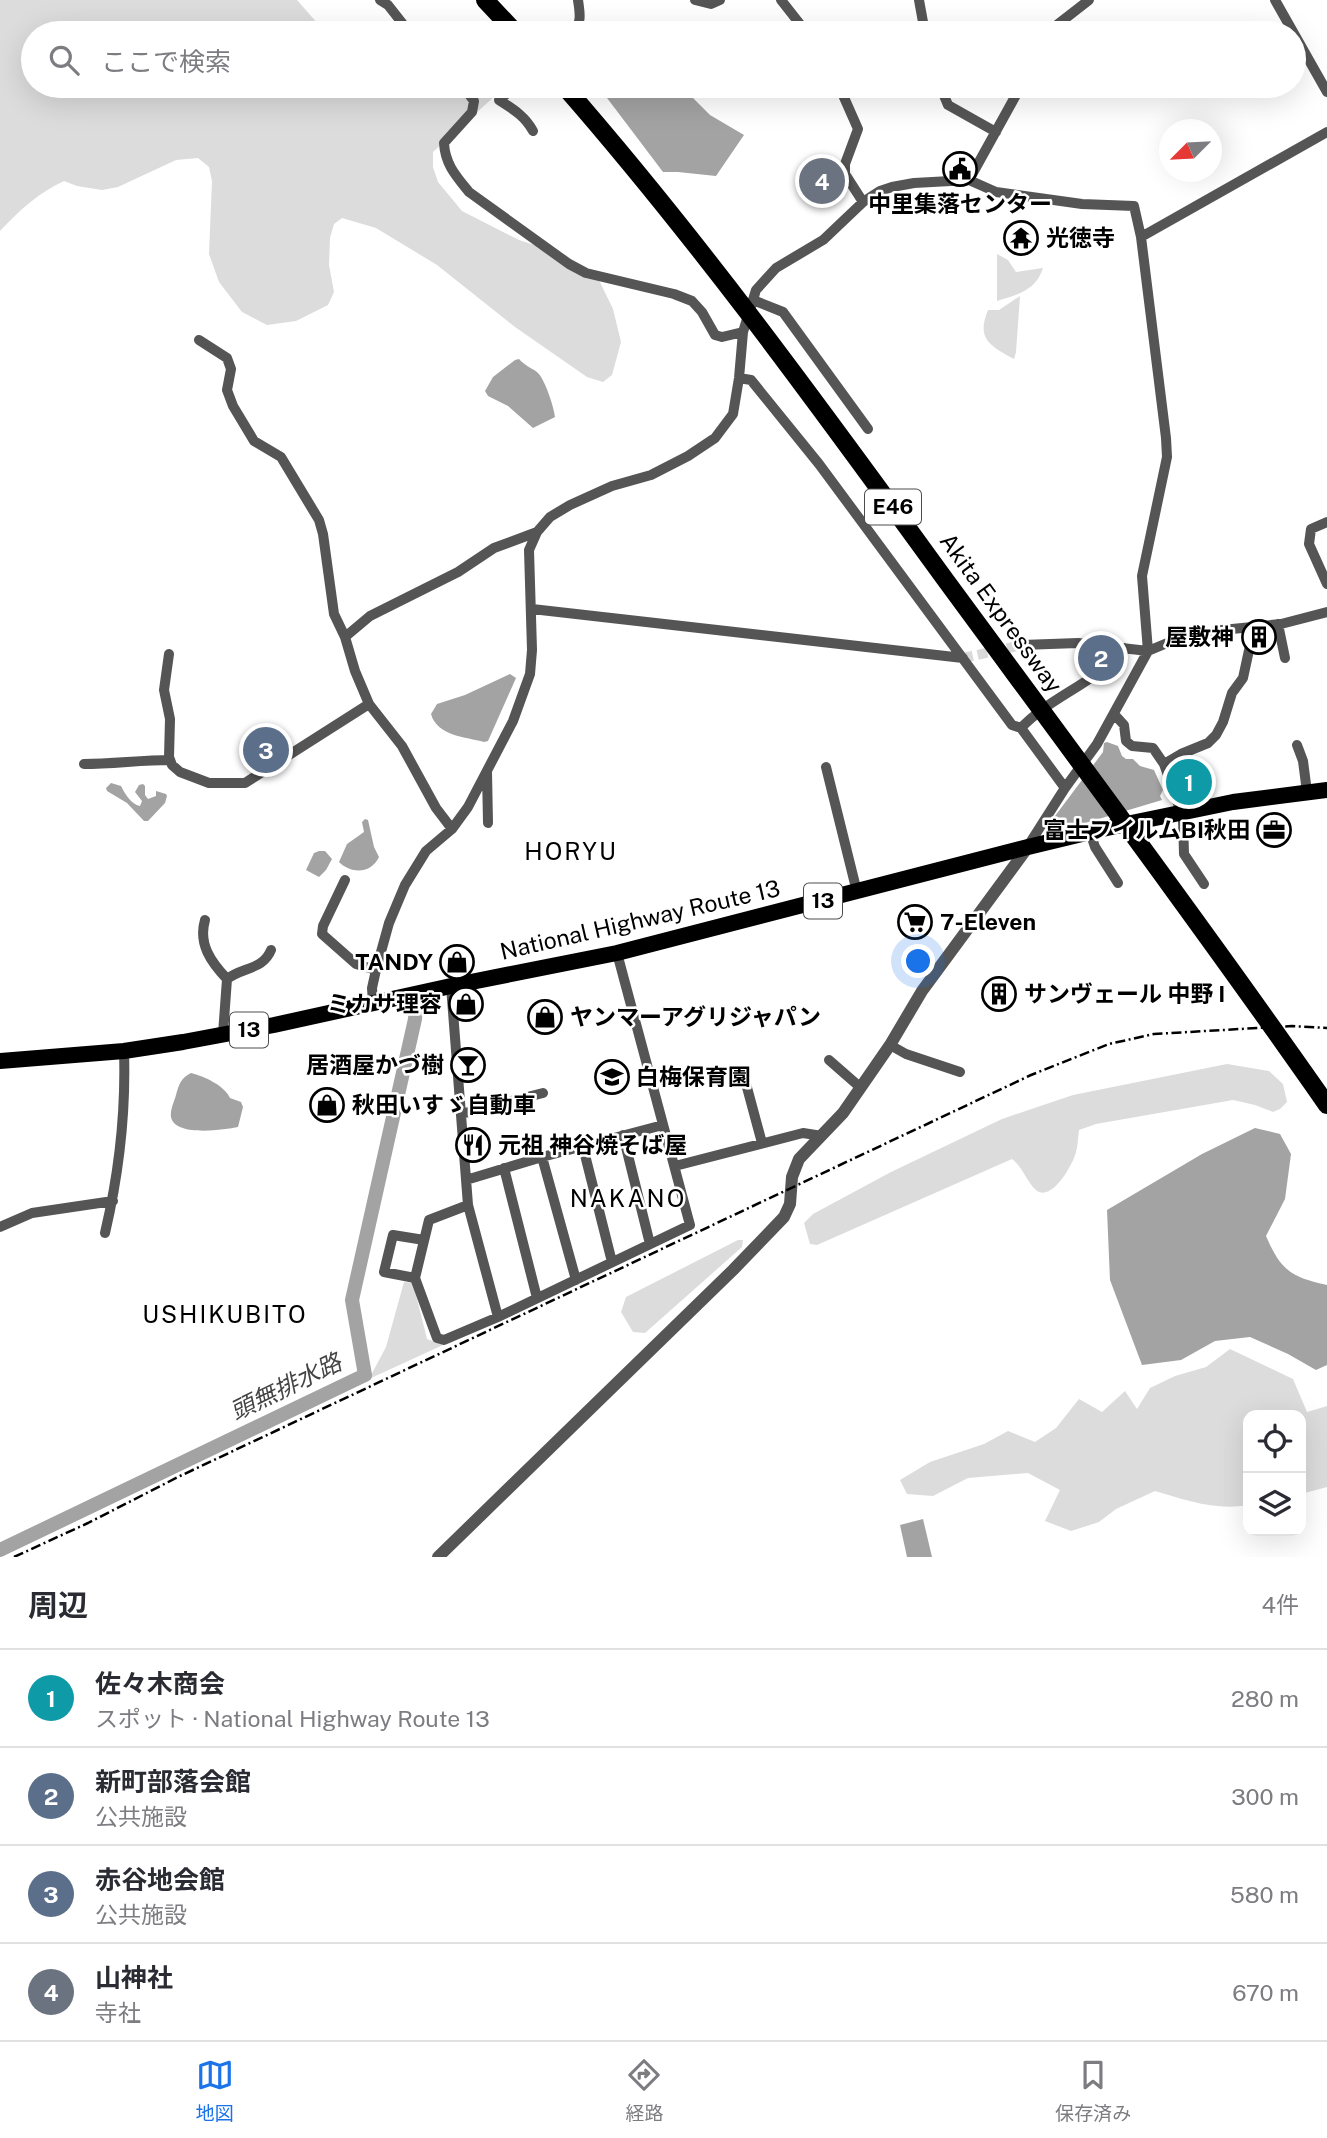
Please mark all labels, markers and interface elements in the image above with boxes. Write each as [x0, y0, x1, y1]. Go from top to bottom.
search box [21, 21, 1306, 98]
icon: search [45, 41, 83, 79]
text: ここで検索 [101, 46, 231, 77]
north arrow [1159, 119, 1222, 182]
public building icon: 中里集落センター [941, 150, 979, 188]
pin: 4 [799, 155, 845, 207]
place label: 中里集落センター [868, 190, 1052, 217]
temple icon: 光徳寺 [1002, 219, 1040, 257]
place label: 光徳寺 [1046, 224, 1115, 251]
road number: E46 [865, 490, 921, 524]
street label: Akita Expressway [935, 528, 1068, 698]
building icon: 屋敷神 [1240, 618, 1278, 656]
place label: 屋敷神 [1165, 623, 1234, 650]
pin: 2 [1078, 632, 1124, 684]
pin: 3 [243, 724, 289, 776]
pin: 1 [1166, 756, 1212, 808]
office icon: 富士フイルムBI秋田 [1255, 811, 1293, 849]
place label: 富士フイルムBI秋田 [1043, 816, 1250, 843]
district label: HORYU [524, 837, 618, 865]
street label: National Highway Route 13 [497, 874, 782, 965]
road number: 13 [804, 884, 842, 918]
supermarket icon: 7-Eleven [896, 903, 934, 941]
place label: 7-Eleven [940, 908, 1036, 935]
shop icon: TANDY [438, 943, 476, 981]
your location [901, 944, 935, 978]
place label: TANDY [355, 948, 434, 975]
building icon: サンヴェール 中野 I [980, 975, 1018, 1013]
place label: サンヴェール 中野 I [1024, 980, 1225, 1007]
shop icon: ミカサ理容 [447, 985, 485, 1023]
place label: ミカサ理容 [327, 990, 442, 1017]
shop icon: ヤンマーアグリジャパン [526, 998, 564, 1036]
place label: ヤンマーアグリジャパン [570, 1003, 821, 1030]
road number: 13 [230, 1012, 268, 1048]
bar icon: 居酒屋かづ樹 [449, 1046, 487, 1084]
place label: 居酒屋かづ樹 [306, 1051, 444, 1078]
school or university icon: 白梅保育園 [593, 1058, 631, 1096]
place label: 白梅保育園 [636, 1063, 751, 1090]
shop icon: 秋田いすゞ自動車 [308, 1086, 346, 1124]
place label: 秋田いすゞ自動車 [352, 1091, 536, 1118]
restaurant icon: 元祖 神谷焼そば屋 [454, 1126, 492, 1164]
place label: 元祖 神谷焼そば屋 [498, 1131, 687, 1158]
district label: NAKANO [570, 1184, 686, 1212]
district label: USHIKUBITO [142, 1300, 308, 1328]
water label: 頭無排水路 [225, 1346, 347, 1425]
map controls [1243, 1410, 1306, 1536]
button: locate [1243, 1410, 1306, 1473]
button: layers [1243, 1473, 1306, 1536]
text: 周辺 [28, 1587, 88, 1623]
text: 4件 [1262, 1591, 1299, 1618]
text: 佐々木商会 [95, 1668, 225, 1699]
text: 1 [46, 1685, 56, 1712]
text: 280 m [1231, 1685, 1299, 1712]
text: スポット · National Highway Route 13 [95, 1705, 490, 1732]
text: 新町部落会館 [95, 1766, 251, 1797]
text: 2 [44, 1783, 58, 1810]
text: 300 m [1231, 1783, 1299, 1810]
text: 公共施設 [95, 1803, 187, 1830]
text: 赤谷地会館 [95, 1864, 225, 1895]
text: 3 [43, 1881, 59, 1908]
text: 580 m [1230, 1881, 1299, 1908]
text: 公共施設 [95, 1901, 187, 1928]
text: 山神社 [95, 1962, 173, 1993]
text: 4 [43, 1979, 59, 2006]
text: 670 m [1232, 1979, 1299, 2006]
text: 寺社 [95, 1999, 141, 2026]
tab: 地図 [196, 2056, 234, 2125]
tab: 経路 [625, 2056, 663, 2125]
tab: 保存済み [1055, 2056, 1131, 2125]

